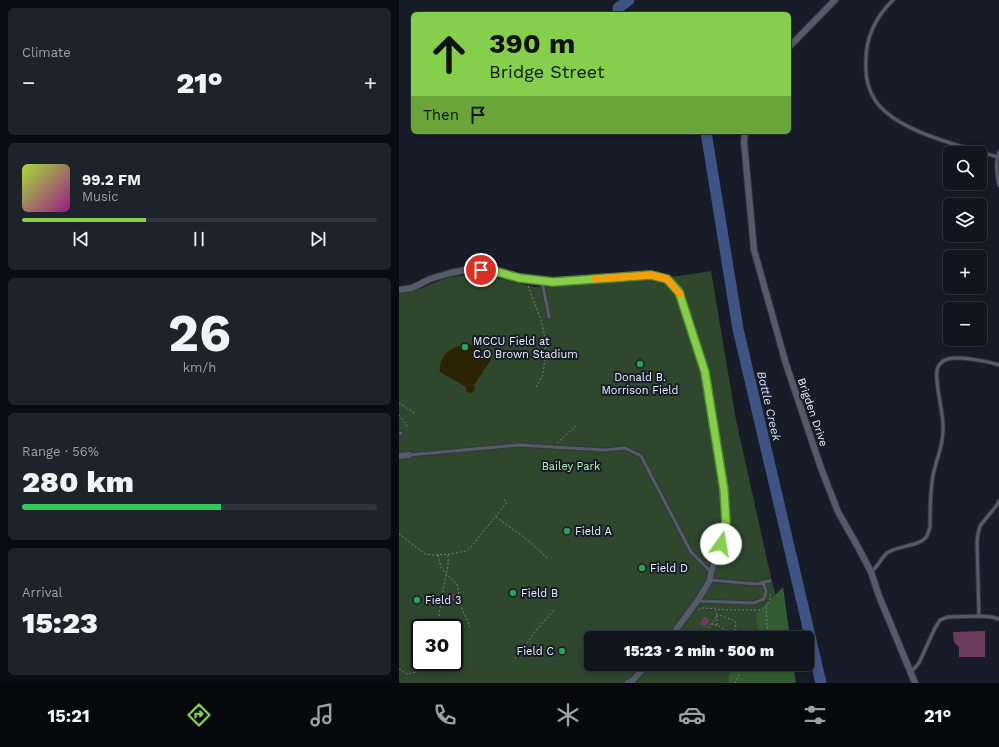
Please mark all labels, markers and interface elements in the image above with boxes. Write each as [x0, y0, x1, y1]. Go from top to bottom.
text: 390 m [489, 27, 575, 60]
icon: ahead [423, 28, 475, 80]
text: Climate [22, 45, 71, 60]
text: Bridge Street [489, 61, 604, 82]
text: 21° [176, 65, 223, 100]
text: − [22, 70, 35, 95]
text: + [364, 70, 377, 95]
icon: arrive [467, 104, 489, 126]
text: Then [423, 106, 459, 124]
map controls [943, 146, 987, 346]
button: search [943, 146, 987, 190]
text: 99.2 FM [82, 171, 141, 189]
text: Music [82, 189, 119, 204]
button: layers [943, 198, 987, 242]
icon: previous [70, 228, 92, 250]
icon: pause [188, 228, 210, 250]
icon: next [307, 228, 329, 250]
button: + [943, 250, 987, 294]
pin [464, 253, 498, 287]
icon: arrive [470, 259, 492, 281]
button: − [943, 302, 987, 346]
text: 26 [168, 303, 231, 364]
place label: MCCU Field at C.O Brown Stadium [473, 335, 578, 361]
marker: MCCU Field at C.O Brown Stadium [460, 342, 470, 352]
marker: Donald B. Morrison Field [635, 359, 645, 369]
text: km/h [183, 360, 216, 375]
water label: Battle Creek [754, 370, 784, 443]
place label: Donald B. Morrison Field [601, 371, 679, 397]
street label: Brigden Drive [795, 376, 830, 448]
text: Range · 56% [22, 444, 99, 459]
park label: Bailey Park [542, 460, 600, 473]
text: 280 km [22, 464, 134, 499]
position arrow [700, 523, 742, 565]
place label: Field A [575, 525, 612, 538]
marker: Field A [562, 526, 572, 536]
place label: Field D [650, 562, 688, 575]
marker: Field D [637, 563, 647, 573]
text: Arrival [22, 585, 63, 600]
place label: Field B [521, 587, 558, 600]
marker: Field B [508, 588, 518, 598]
place label: Field 3 [425, 594, 461, 607]
marker: Field 3 [412, 595, 422, 605]
text: 15:23 [22, 605, 98, 640]
speed limit sign: 30 [411, 619, 463, 671]
text: 15:23 · 2 min · 500 m [624, 642, 774, 660]
place label: Field C [516, 645, 554, 658]
marker: Field C [557, 646, 567, 656]
icon: directions [185, 701, 213, 729]
icon: music [308, 701, 336, 729]
icon: phone [431, 701, 459, 729]
icon: climate [554, 701, 582, 729]
icon: car [678, 701, 706, 729]
icon: filters [801, 701, 829, 729]
text: 15:21 [48, 705, 90, 726]
text: 21° [924, 705, 951, 726]

